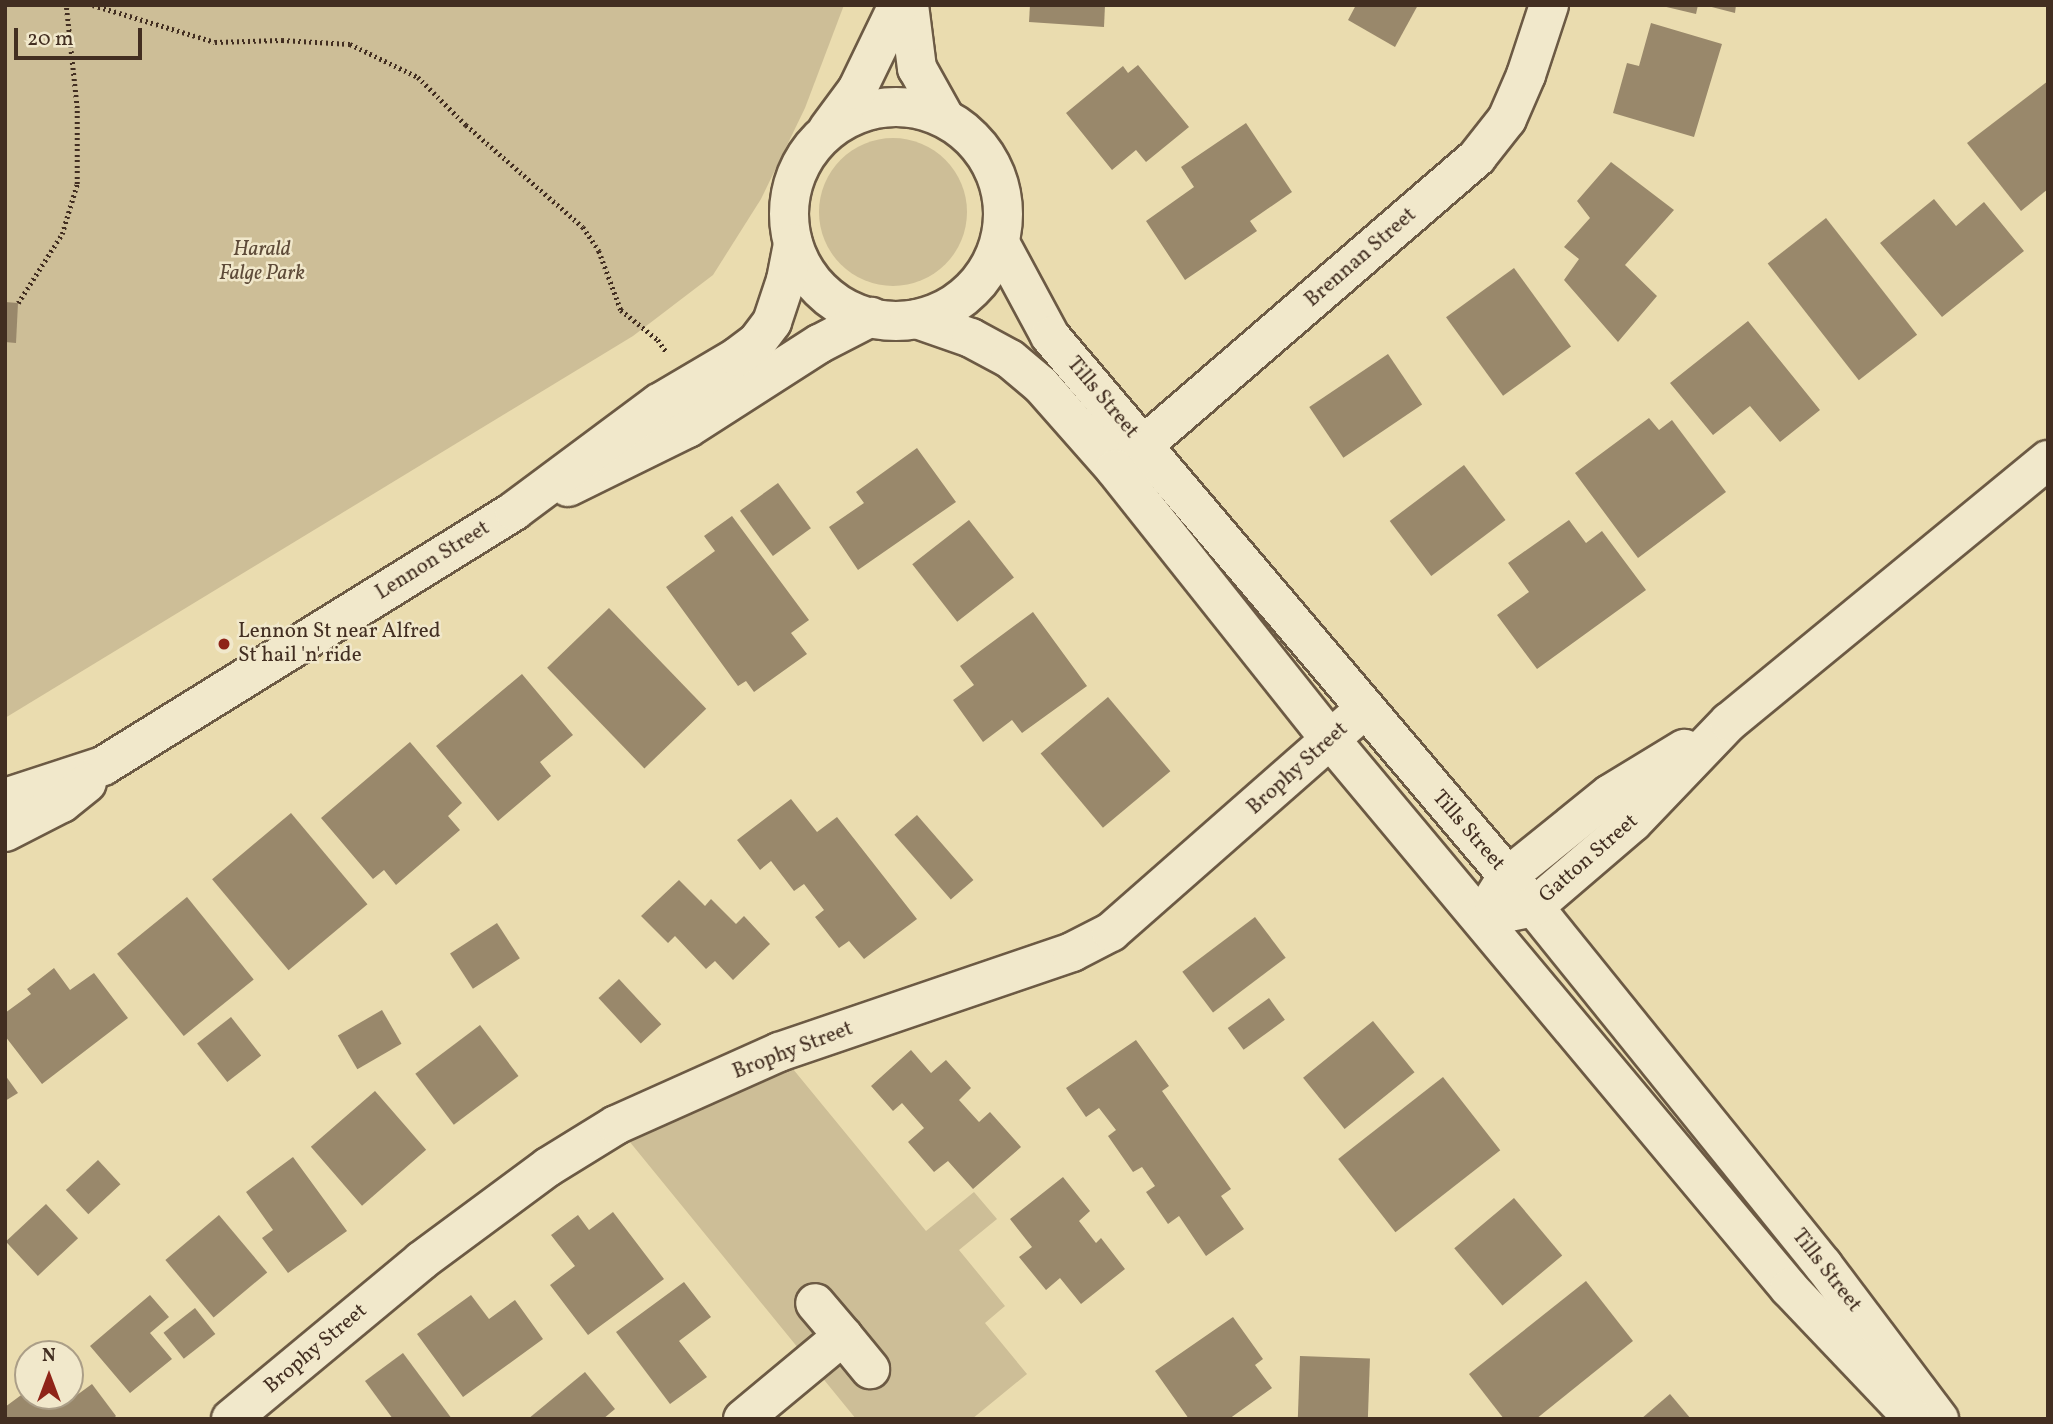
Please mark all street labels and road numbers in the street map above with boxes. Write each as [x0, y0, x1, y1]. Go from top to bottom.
street label: Brennan Street [1300, 203, 1422, 313]
street label: Tills Street [1061, 352, 1143, 444]
street label: Lennon Street [371, 516, 495, 606]
street label: Brophy Street [1242, 717, 1354, 821]
street label: Tills Street [1426, 786, 1510, 876]
street label: Gatton Street [1534, 809, 1644, 909]
street label: Brophy Street [729, 1016, 857, 1086]
street label: Tills Street [1786, 1224, 1866, 1318]
street label: Brophy Street [259, 1298, 373, 1400]

